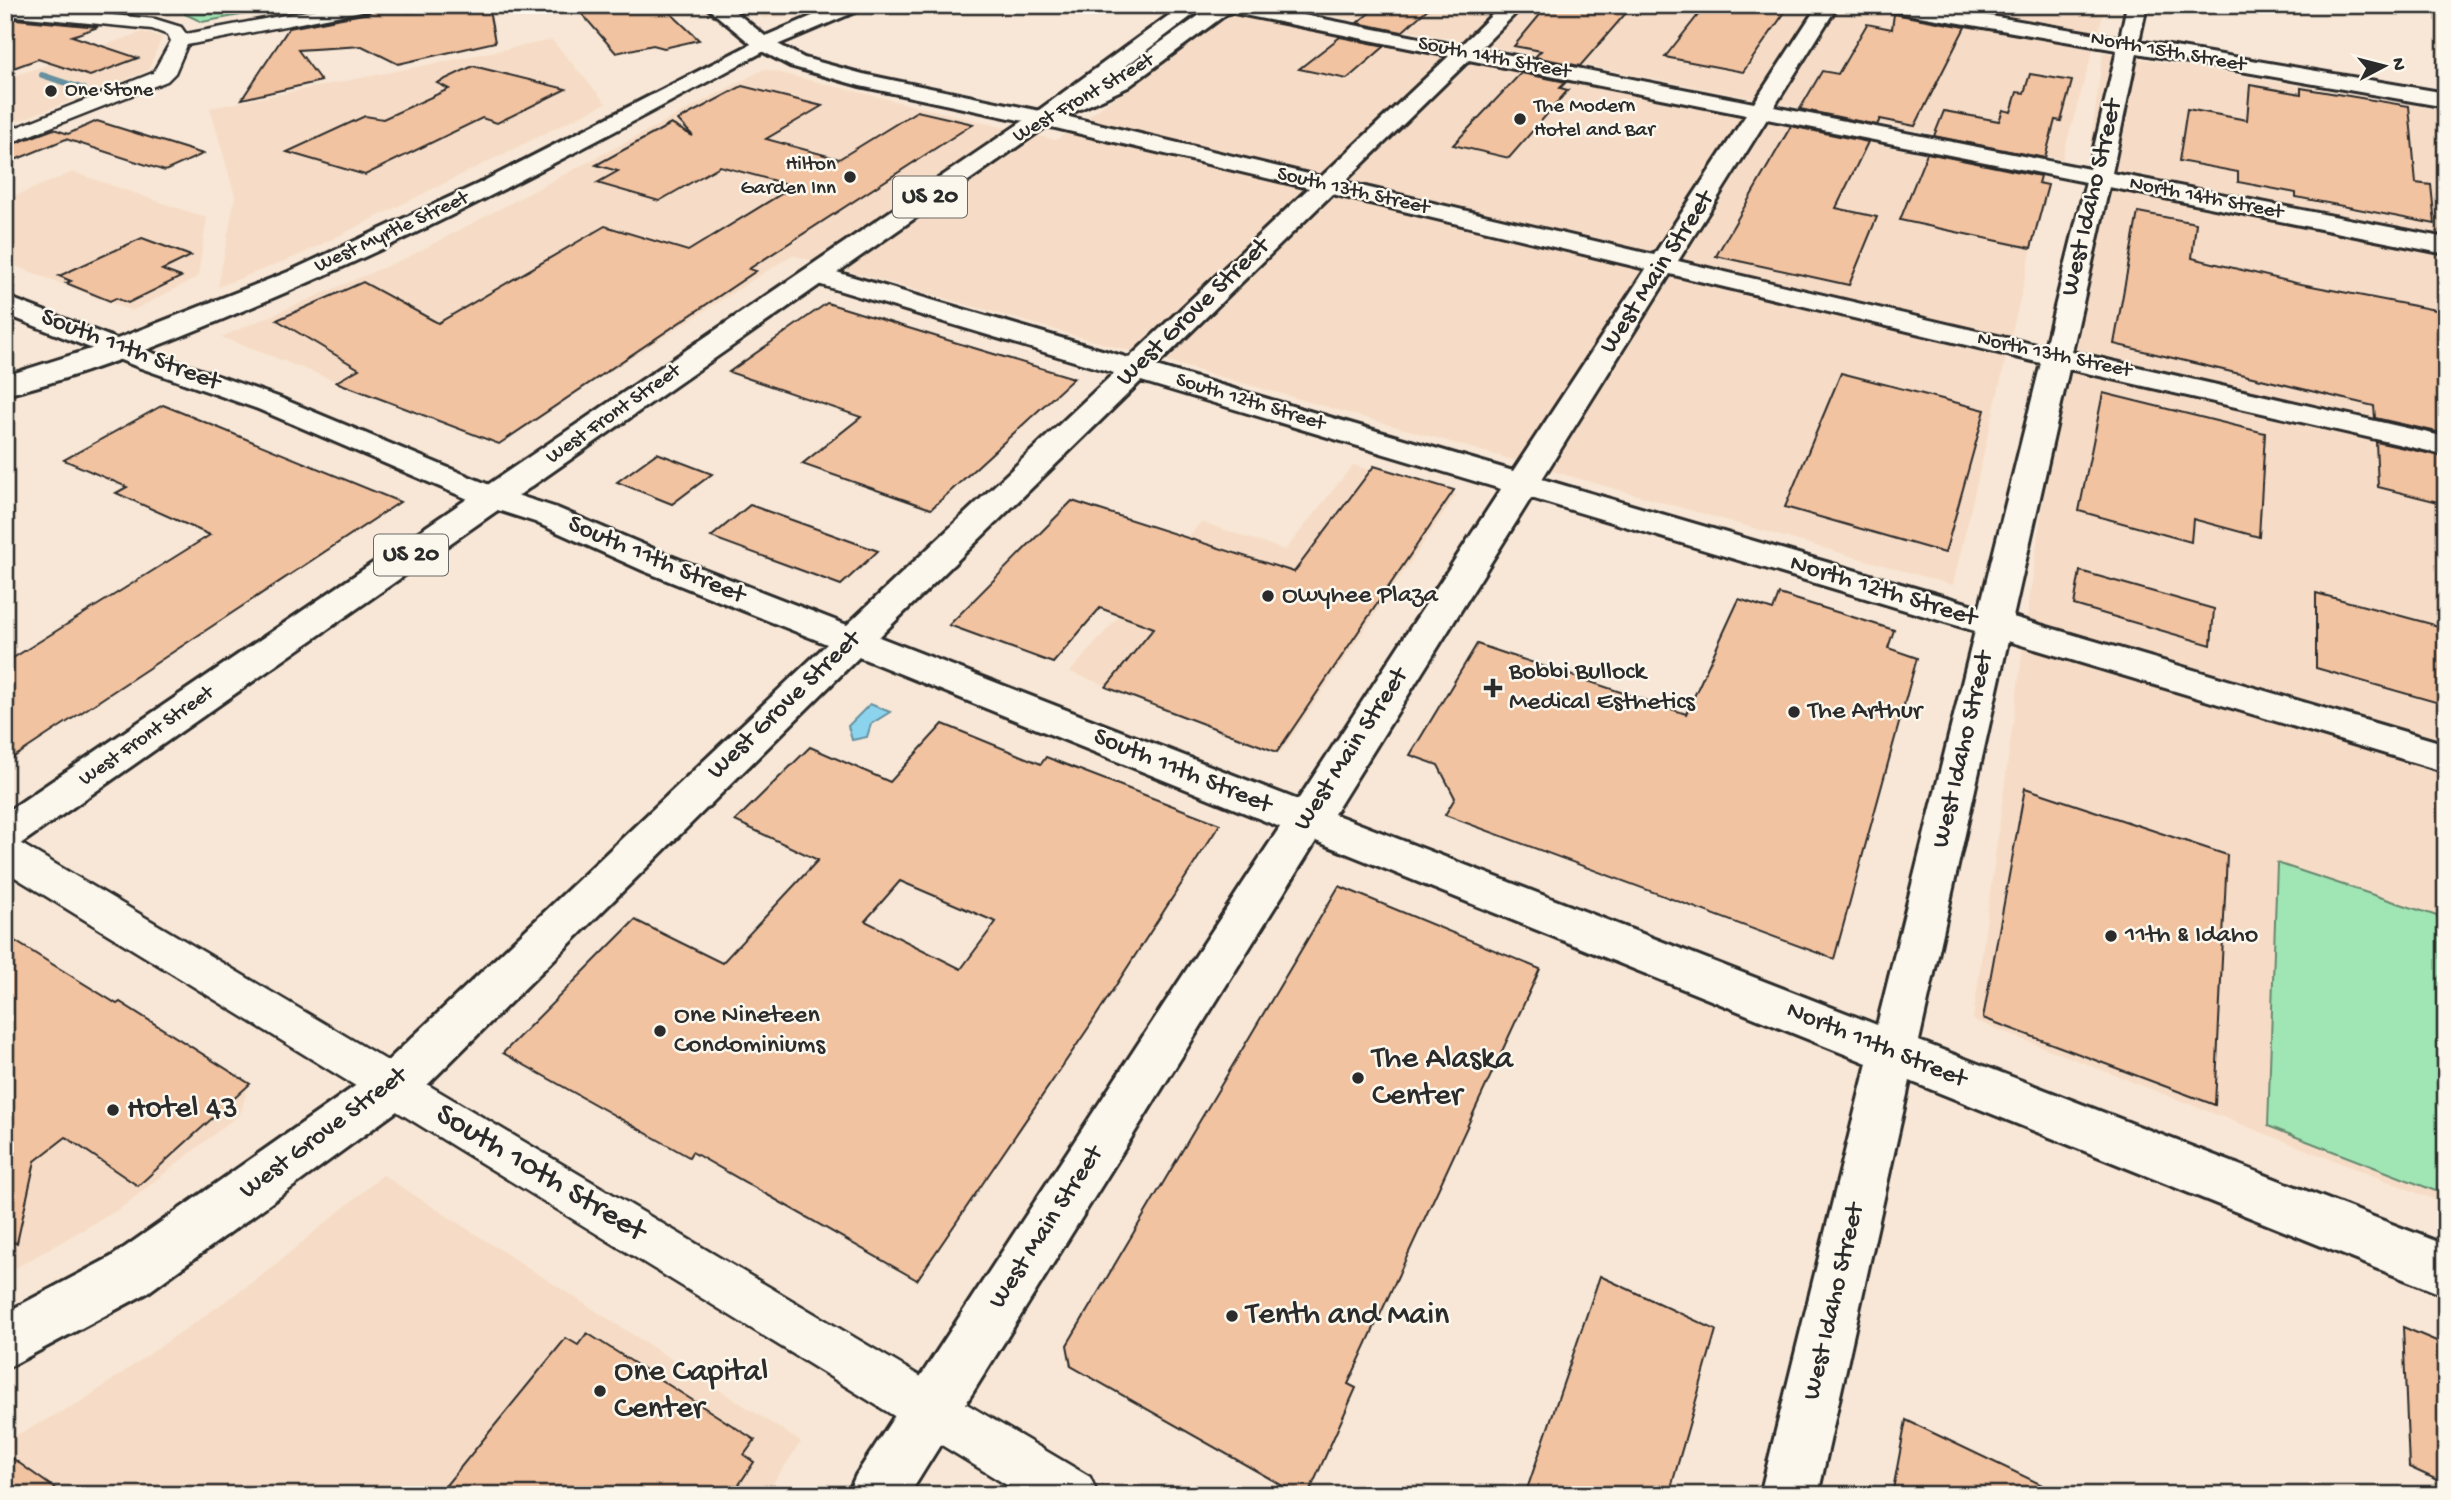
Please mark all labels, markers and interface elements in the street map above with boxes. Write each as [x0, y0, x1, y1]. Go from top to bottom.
street label: North 15th Street [2088, 27, 2250, 79]
street label: South 14th Street [1416, 32, 1575, 86]
north arrow [2350, 32, 2420, 102]
street label: West Front Street [1009, 47, 1161, 149]
text: N [2385, 57, 2410, 72]
place label: One Stone [65, 79, 155, 104]
marker: One Stone [43, 83, 59, 99]
street label: West Idaho Street [2055, 94, 2131, 299]
place label: The Modern Hotel and Bar [1533, 95, 1656, 144]
marker: The Modern Hotel and Bar [1512, 111, 1528, 127]
place label: Hilton Garden Inn [741, 153, 836, 202]
street label: South 13th Street [1274, 162, 1434, 222]
marker: Hilton Garden Inn [842, 169, 858, 185]
street label: North 14th Street [2127, 172, 2287, 227]
road number: US 20 [893, 176, 967, 218]
street label: West Main Street [1594, 184, 1723, 360]
street label: West Myrtle Street [311, 185, 475, 280]
street label: West Grove Street [1111, 230, 1279, 394]
street label: South 11th Street [36, 303, 226, 400]
street label: North 13th Street [1975, 327, 2136, 385]
street label: West Front Street [542, 358, 688, 471]
street label: South 12th Street [1172, 368, 1330, 438]
street label: South 11th Street [563, 510, 751, 613]
road number: US 20 [374, 534, 448, 576]
street label: North 12th Street [1786, 549, 1982, 636]
place label: Owyhee Plaza [1282, 581, 1440, 612]
marker: Owyhee Plaza [1260, 588, 1276, 604]
street label: West Grove Street [702, 623, 870, 787]
street label: West Idaho Street [1926, 646, 2002, 851]
place label: Bobbi Bullock Medical Esthetics [1508, 658, 1696, 719]
street label: West Main Street [1288, 661, 1417, 837]
marker: Bobbi Bullock Medical Esthetics [1483, 678, 1503, 698]
street label: West Front Street [75, 680, 221, 793]
place label: The Arthur [1806, 697, 1925, 728]
marker: The Arthur [1786, 704, 1802, 720]
street label: South 11th Street [1088, 722, 1278, 823]
place label: 11th & Idaho [2124, 921, 2258, 952]
marker: 11th & Idaho [2103, 928, 2119, 944]
street label: North 11th Street [1781, 996, 1973, 1097]
place label: One Nineteen Condominiums [674, 1001, 826, 1062]
marker: One Nineteen Condominiums [652, 1023, 668, 1039]
place label: The Alaska Center [1370, 1041, 1514, 1116]
street label: West Grove Street [234, 1060, 416, 1207]
marker: The Alaska Center [1350, 1070, 1366, 1086]
place label: Hotel 43 [127, 1091, 238, 1129]
street label: South 10th Street [428, 1096, 655, 1253]
marker: Hotel 43 [105, 1102, 121, 1118]
street label: West Main Street [983, 1139, 1112, 1315]
street label: West Idaho Street [1797, 1198, 1873, 1403]
place label: Tenth and Main [1244, 1297, 1449, 1335]
marker: Tenth and Main [1224, 1308, 1240, 1324]
place label: One Capital Center [614, 1354, 768, 1429]
marker: One Capital Center [592, 1383, 608, 1399]

